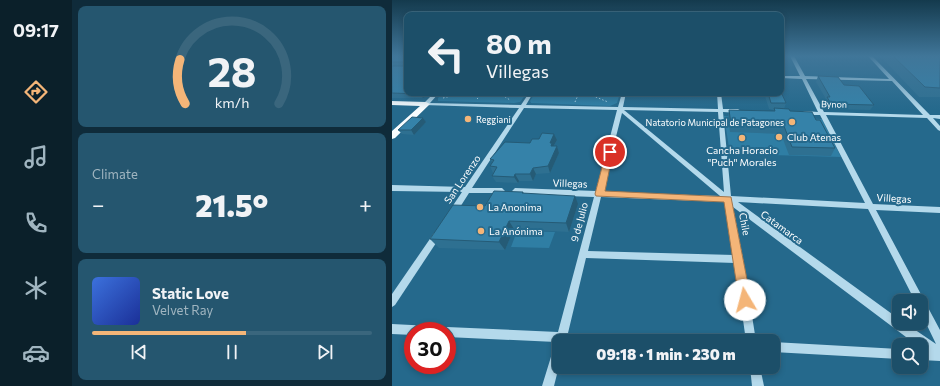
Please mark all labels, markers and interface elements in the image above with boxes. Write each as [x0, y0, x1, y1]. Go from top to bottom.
text: 09:17 [13, 19, 59, 41]
text: 80 m [486, 26, 552, 60]
icon: left [420, 28, 472, 80]
text: 28 [207, 45, 257, 96]
text: Villegas [486, 60, 549, 82]
icon: directions [22, 78, 50, 106]
text: km/h [215, 93, 249, 111]
street label: Bynon [821, 98, 847, 110]
marker: Reggiani [463, 114, 473, 124]
place label: Reggiani [476, 114, 511, 125]
place label: Natatorio Municipal de Patagones [646, 117, 784, 128]
marker: Natatorio Municipal de Patagones [787, 117, 797, 127]
place label: Club Atenas [787, 131, 842, 143]
marker: Club Atenas [774, 132, 784, 142]
marker: Cancha Horacio "Puch" Morales [737, 133, 747, 143]
pin [593, 135, 627, 169]
icon: arrive [599, 141, 621, 163]
icon: music [22, 143, 50, 171]
place label: Cancha Horacio "Puch" Morales [706, 144, 778, 168]
street label: San Lorenzo [441, 152, 483, 206]
text: Climate [92, 166, 138, 182]
street label: Villegas [552, 176, 588, 190]
text: 21.5° [195, 186, 268, 223]
text: − [92, 191, 105, 218]
text: + [359, 191, 372, 218]
street label: Villegas [876, 191, 912, 205]
place label: La Anonima [488, 201, 542, 213]
street label: 9 de Julio [568, 201, 590, 243]
marker: La Anonima [475, 202, 485, 212]
street label: Catamarca [759, 208, 805, 246]
icon: phone [22, 209, 50, 237]
street label: Chile [737, 212, 753, 236]
place label: La Anónima [489, 225, 543, 237]
marker: La Anónima [476, 226, 486, 236]
icon: climate [22, 274, 50, 302]
position arrow [724, 279, 766, 321]
text: Static Love [152, 284, 229, 302]
map controls [892, 294, 928, 374]
button: sound [892, 294, 928, 330]
text: Velvet Ray [152, 302, 213, 318]
speed limit sign: 30 [404, 322, 456, 374]
button: search [892, 338, 928, 374]
icon: car [22, 339, 50, 367]
icon: previous [128, 341, 150, 363]
icon: pause [221, 341, 243, 363]
icon: next [314, 341, 336, 363]
text: 09:18 · 1 min · 230 m [596, 345, 736, 363]

